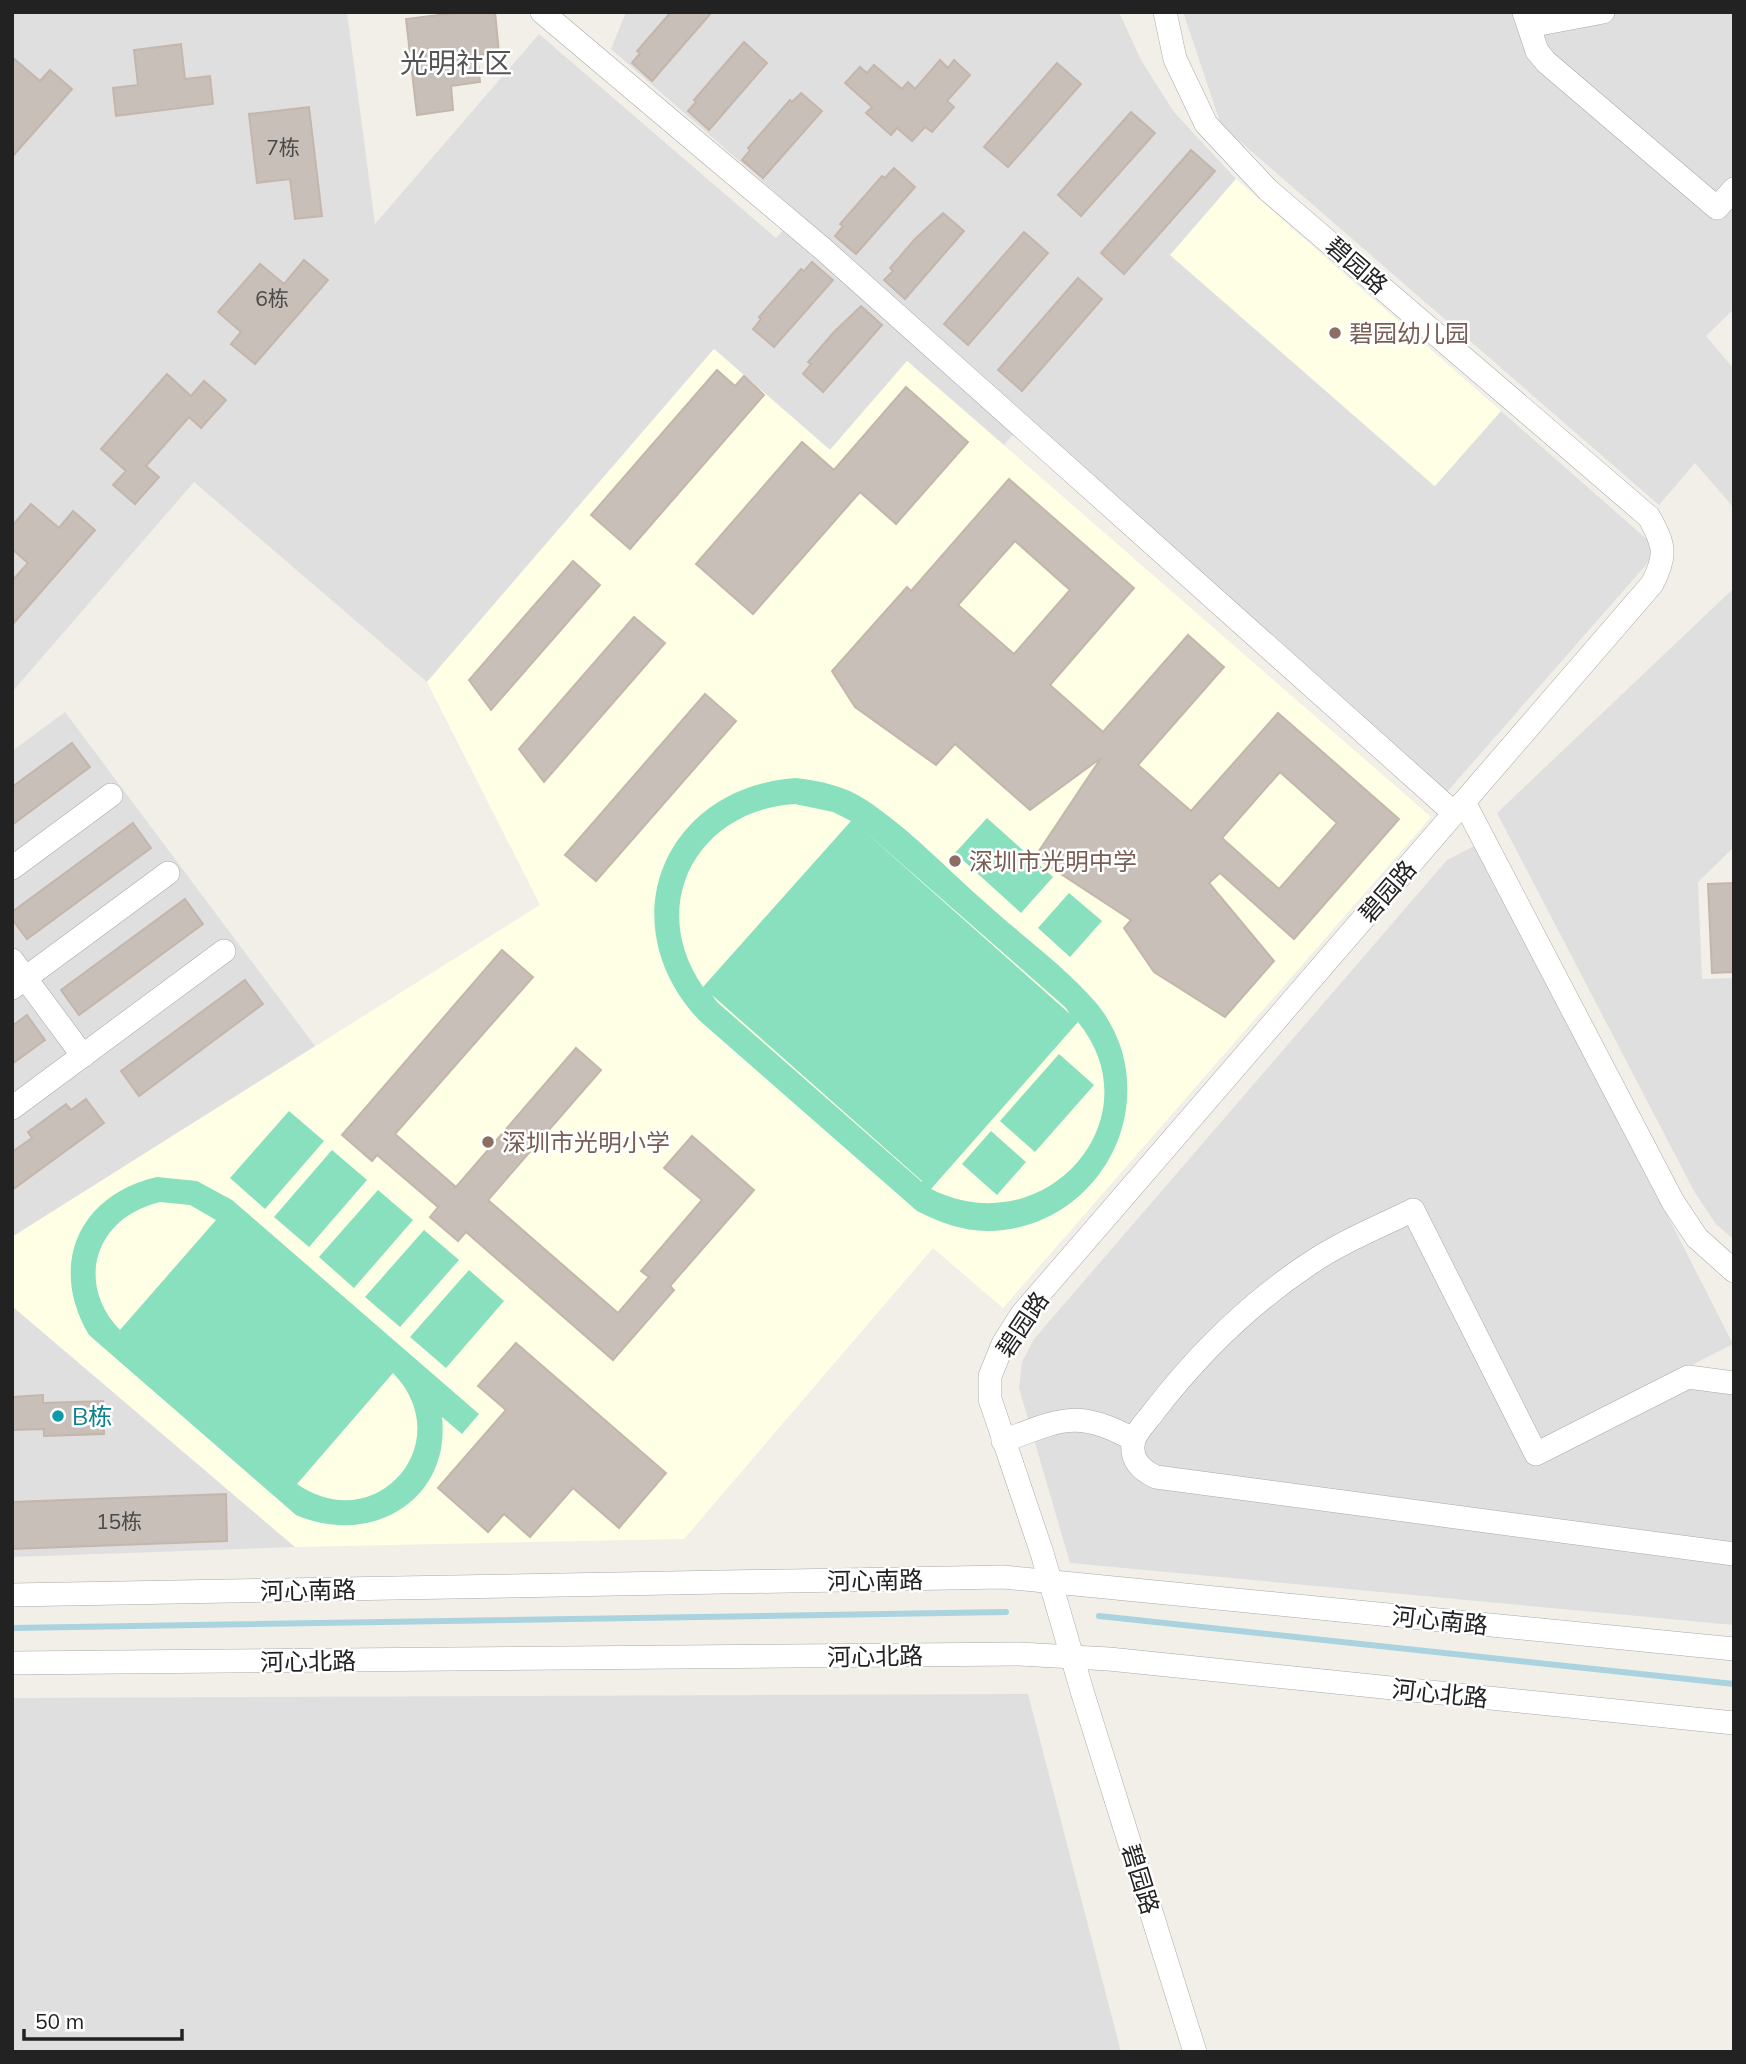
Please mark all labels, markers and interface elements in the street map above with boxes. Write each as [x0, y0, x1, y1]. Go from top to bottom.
district label: 光明社区 [400, 45, 512, 80]
house number: 7栋 [266, 134, 300, 160]
street label: 碧园路 [1320, 230, 1394, 300]
house number: 6栋 [255, 285, 289, 311]
place label: 碧园幼儿园 [1349, 318, 1469, 348]
marker: 碧园幼儿园 [1327, 325, 1343, 341]
place label: 深圳市光明中学 [969, 846, 1137, 876]
marker: 深圳市光明中学 [947, 853, 963, 869]
street label: 碧园路 [1352, 854, 1422, 928]
place label: 深圳市光明小学 [502, 1127, 670, 1157]
marker: 深圳市光明小学 [480, 1134, 496, 1150]
street label: 碧园路 [989, 1286, 1055, 1362]
place label: B栋 [72, 1401, 112, 1431]
marker: B栋 [50, 1408, 66, 1424]
house number: 15栋 [96, 1508, 142, 1534]
street label: 河心南路 [827, 1564, 923, 1596]
street label: 河心南路 [260, 1574, 356, 1606]
street label: 河心南路 [1391, 1600, 1489, 1640]
street label: 河心北路 [827, 1640, 923, 1672]
street label: 河心北路 [260, 1645, 356, 1677]
street label: 河心北路 [1391, 1673, 1489, 1713]
street label: 碧园路 [1116, 1840, 1166, 1918]
scale bar [24, 1997, 182, 2041]
text: 50 m [35, 2008, 84, 2034]

